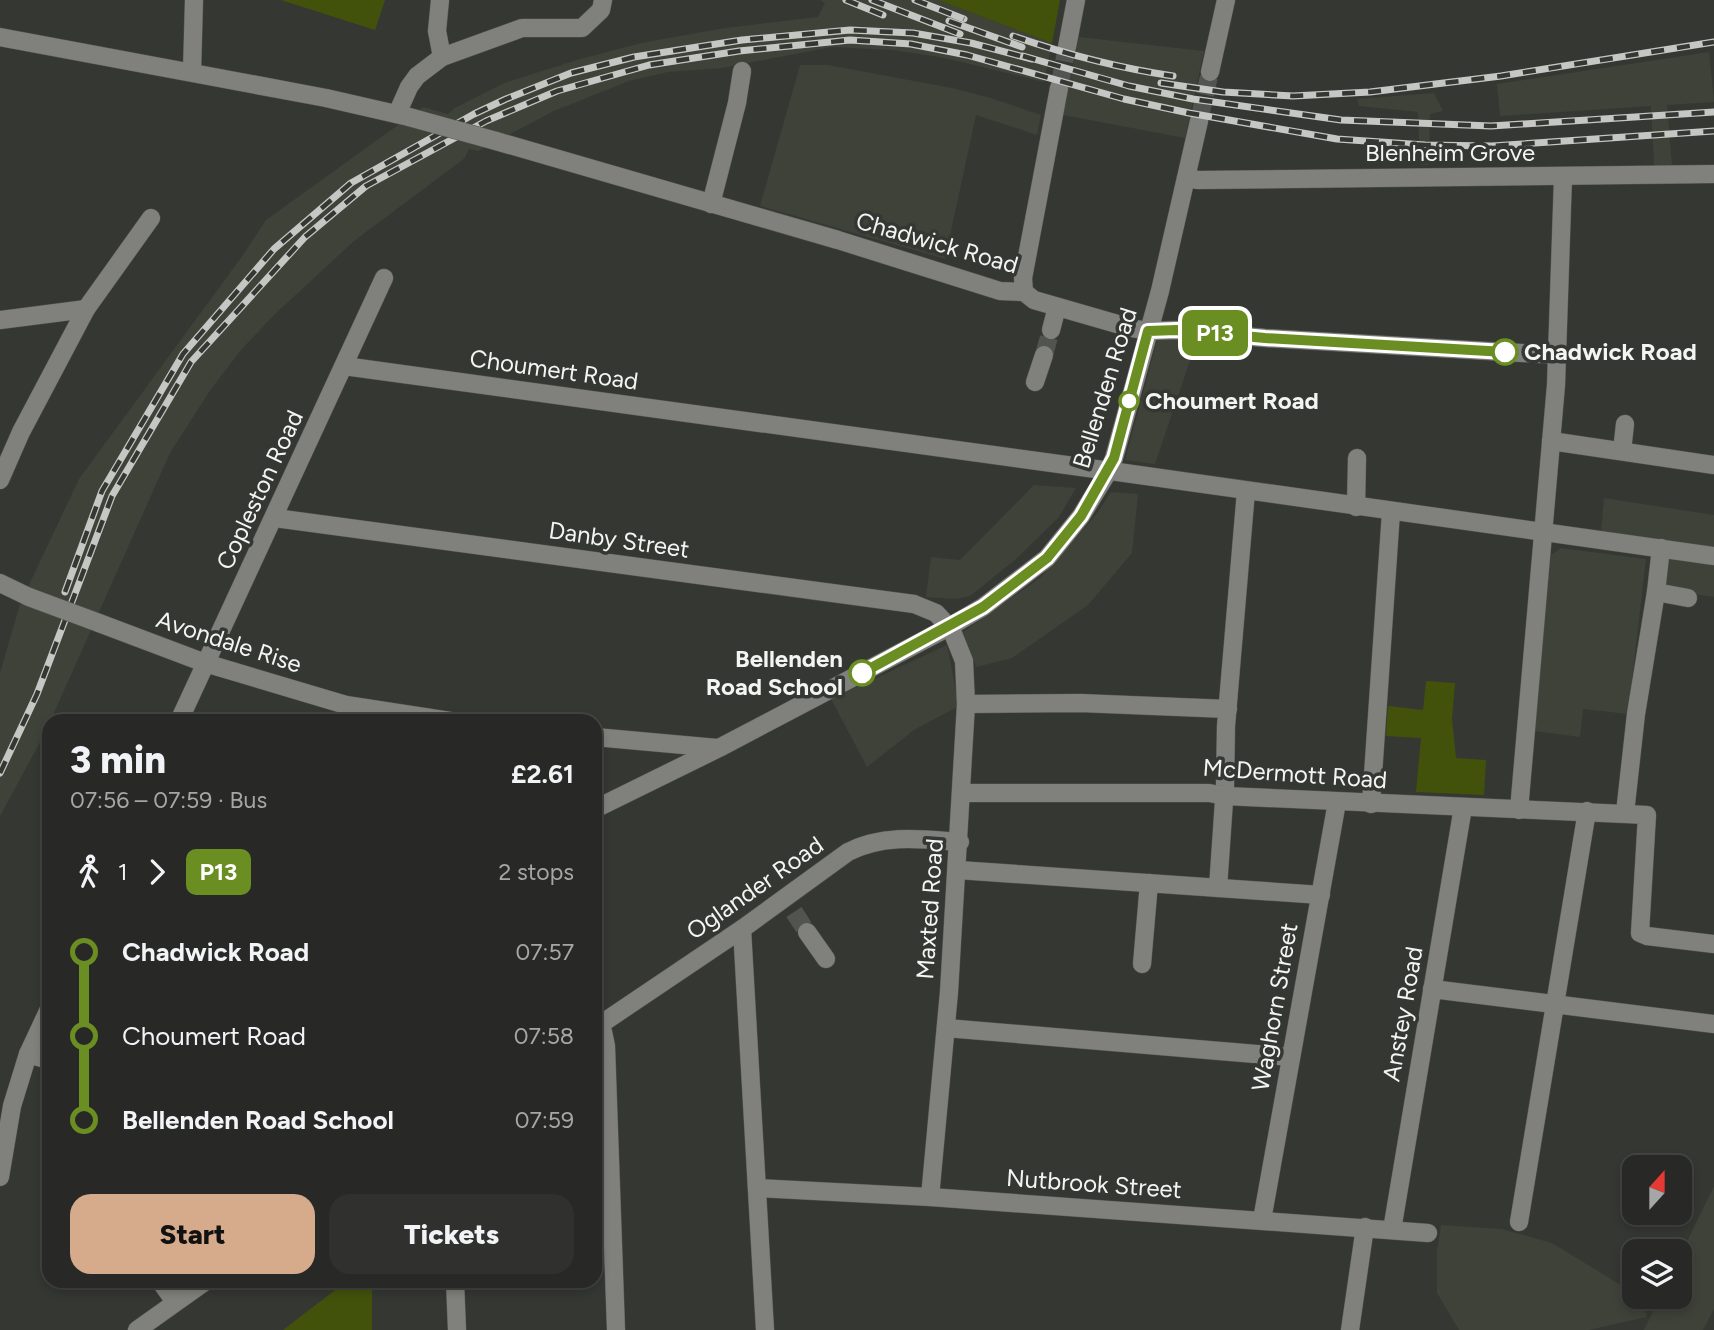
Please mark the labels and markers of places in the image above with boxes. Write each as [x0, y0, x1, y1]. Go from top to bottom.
place label: Chadwick Road [1524, 337, 1697, 366]
marker: Chadwick Road [1492, 339, 1518, 365]
place label: Choumert Road [1145, 386, 1319, 415]
marker: Choumert Road [1119, 391, 1139, 411]
place label: Bellenden Road School [706, 644, 843, 701]
marker: Bellenden Road School [849, 660, 875, 686]

